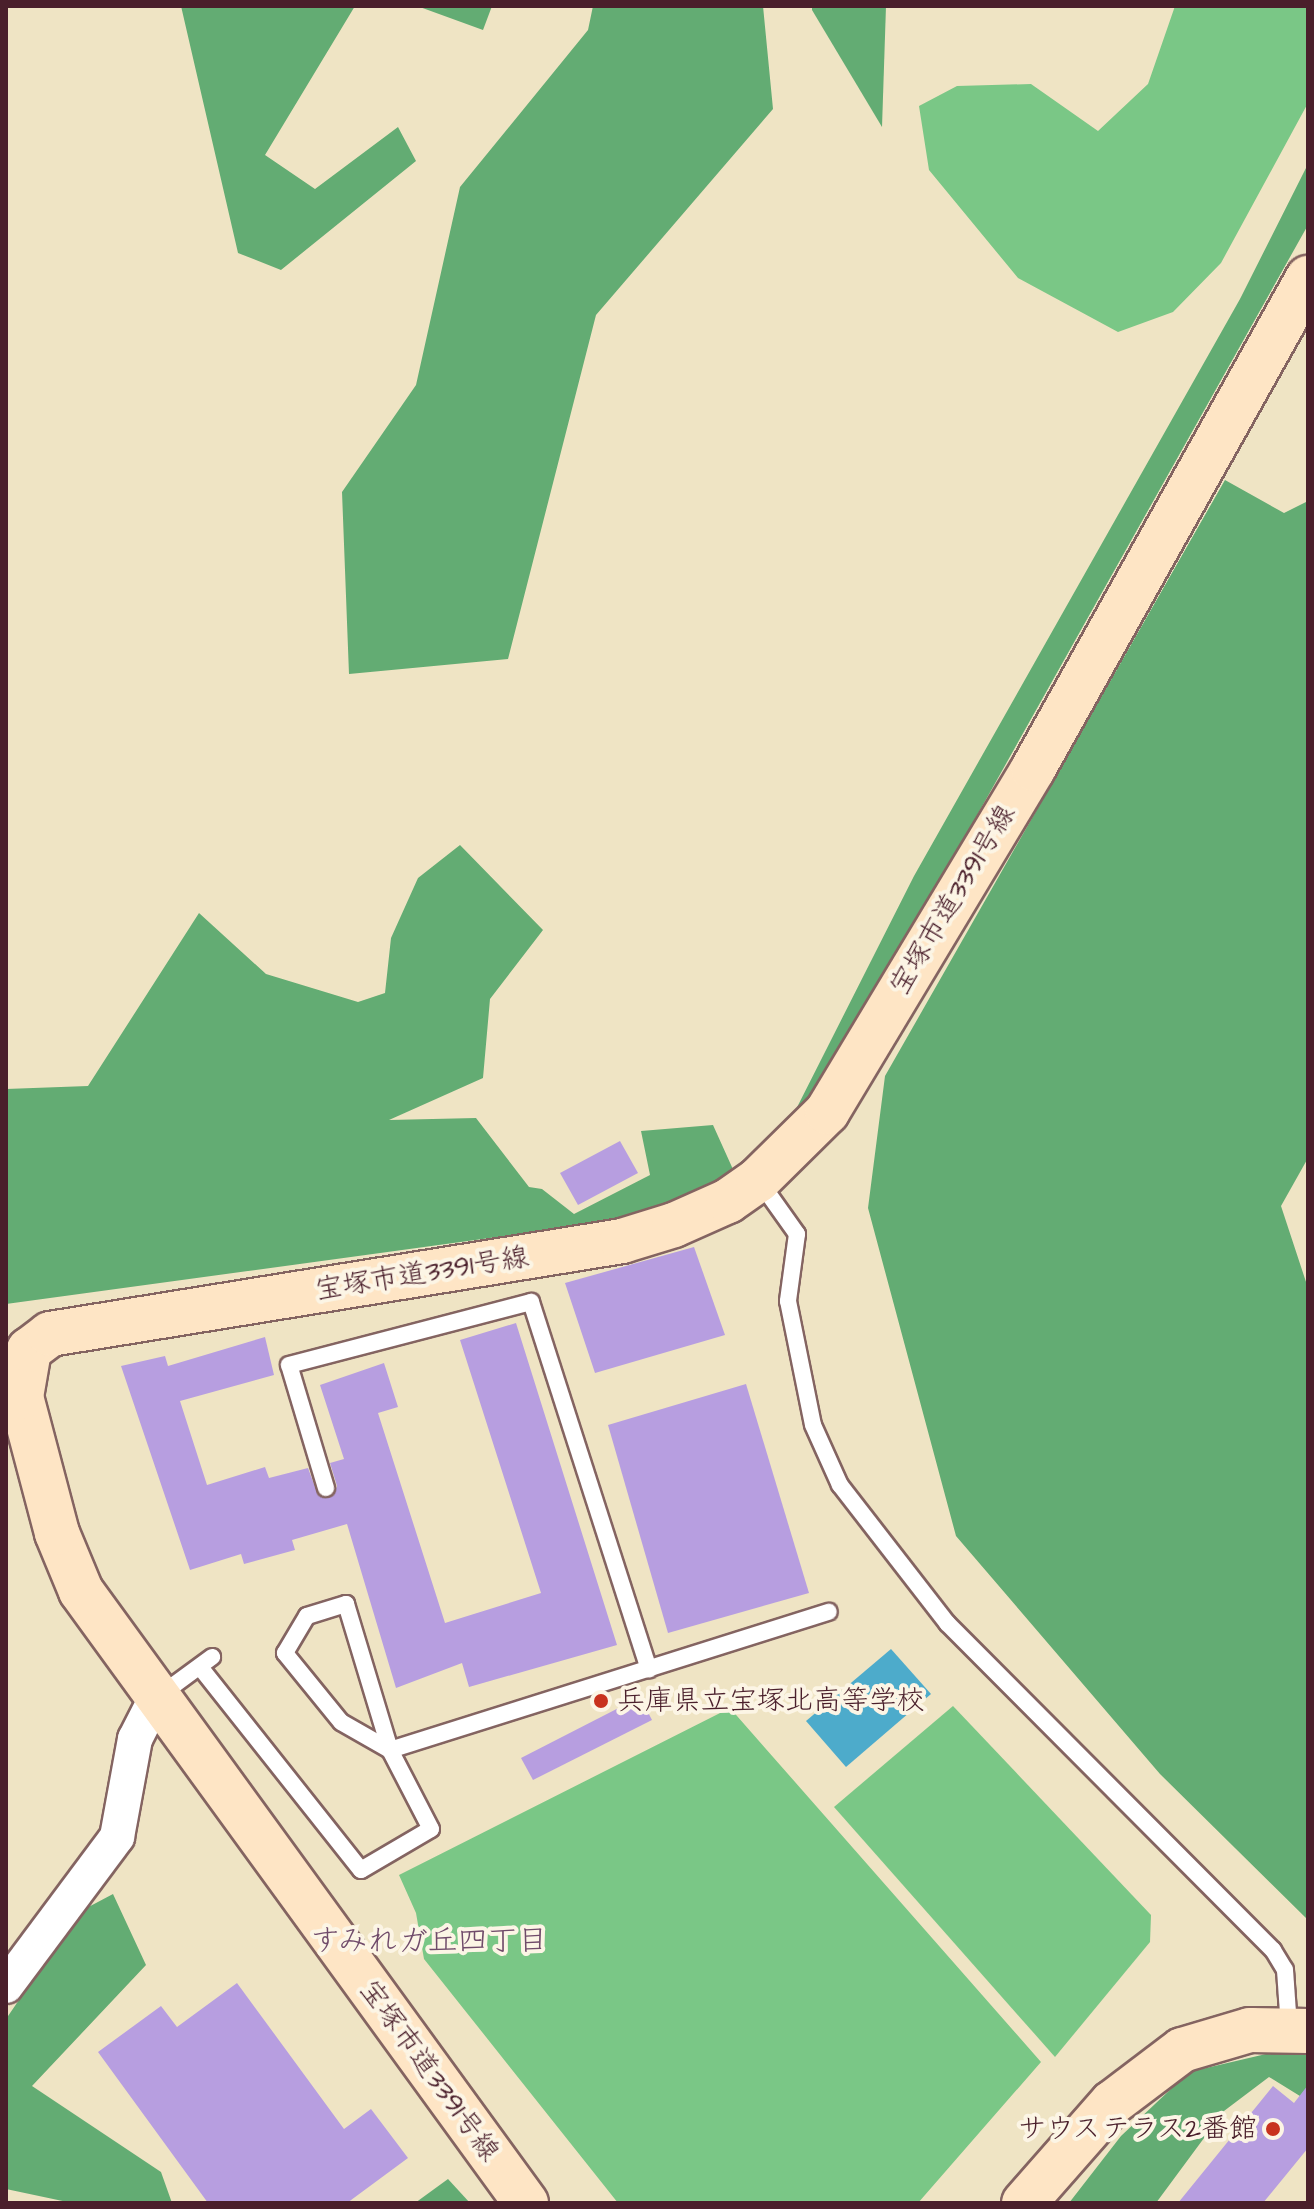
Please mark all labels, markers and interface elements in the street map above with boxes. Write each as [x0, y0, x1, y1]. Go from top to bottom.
street label: 宝塚市道3391号線 [883, 799, 1023, 1001]
street label: 宝塚市道3391号線 [313, 1241, 531, 1307]
place label: 兵庫県立宝塚北高等学校 [617, 1684, 925, 1718]
marker: 兵庫県立宝塚北高等学校 [592, 1692, 610, 1710]
district label: すみれガ丘四丁目 [309, 1923, 549, 1959]
street label: 宝塚市道3391号線 [352, 1974, 506, 2168]
place label: サウステラス2番館 [1017, 2112, 1257, 2146]
marker: サウステラス2番館 [1264, 2120, 1282, 2138]

